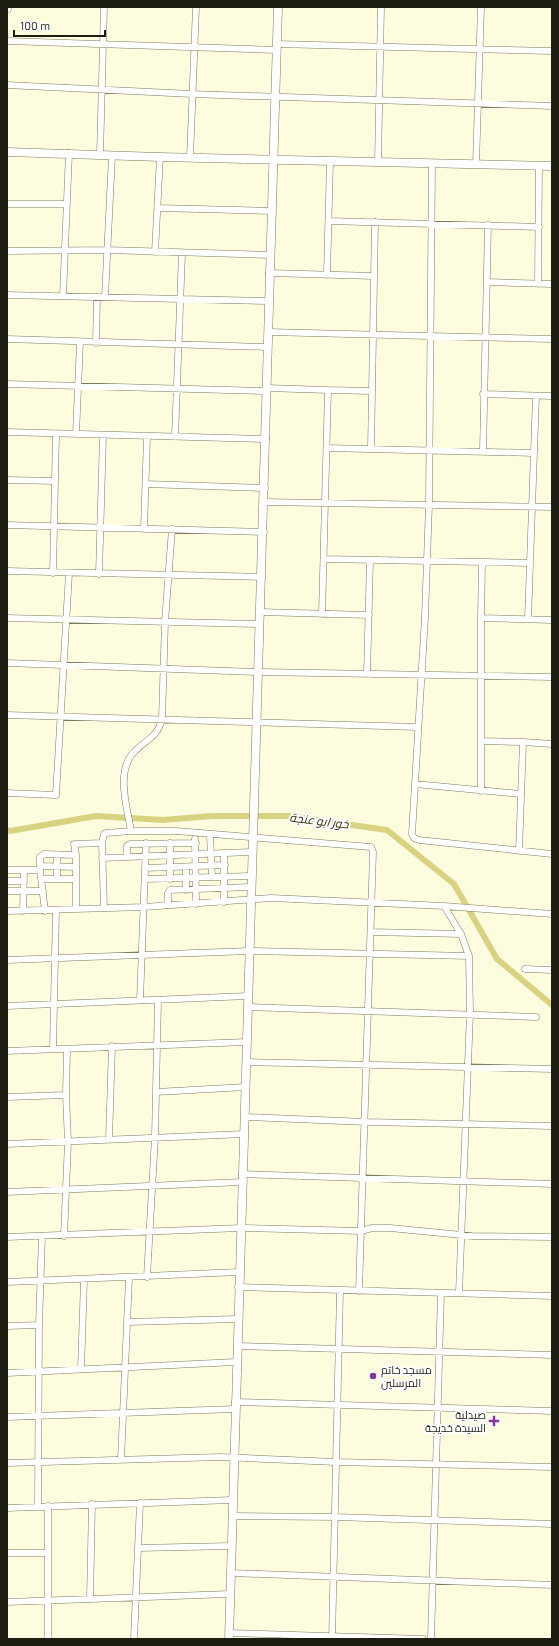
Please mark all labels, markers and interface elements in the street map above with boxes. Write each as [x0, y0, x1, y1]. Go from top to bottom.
scale bar [14, 12, 105, 38]
text: 100 m [20, 18, 50, 32]
water label: خور ابو عنجة [289, 809, 351, 832]
place label: مسجد خاتم المرسلين [381, 1363, 432, 1390]
marker: مسجد خاتم المرسلين [368, 1371, 378, 1381]
place label: صيدلية السيدة خديجة [425, 1408, 486, 1434]
marker: صيدلية السيدة خديجة [489, 1416, 499, 1426]

